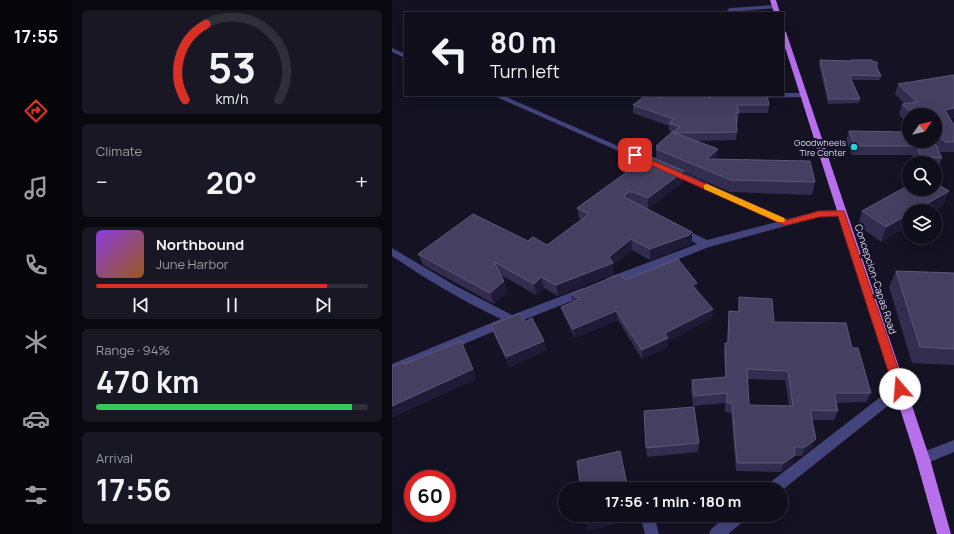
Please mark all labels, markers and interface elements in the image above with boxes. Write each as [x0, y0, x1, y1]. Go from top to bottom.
text: 80 m [490, 23, 556, 61]
text: 17:55 [14, 24, 58, 48]
icon: left [424, 28, 476, 80]
text: 53 [208, 39, 256, 95]
text: Turn left [490, 59, 560, 83]
text: km/h [215, 89, 249, 108]
icon: directions [22, 97, 50, 125]
north arrow [902, 108, 942, 148]
map controls [902, 108, 942, 244]
place label: Goodwheels Tire Center [794, 136, 847, 159]
pin [618, 138, 652, 172]
text: Climate [96, 142, 142, 160]
marker: Goodwheels Tire Center [849, 142, 859, 152]
icon: arrive [624, 144, 646, 166]
button: search [902, 156, 942, 196]
text: 20° [206, 162, 257, 203]
text: − [96, 167, 108, 197]
text: + [355, 167, 368, 197]
icon: music [22, 174, 50, 202]
button: layers [902, 204, 942, 244]
street label: Concepcion-Capas Road [852, 222, 900, 336]
text: Northbound [156, 234, 244, 255]
icon: phone [22, 251, 50, 279]
text: June Harbor [156, 255, 229, 273]
icon: previous [130, 294, 152, 316]
icon: pause [221, 294, 243, 316]
icon: next [312, 294, 334, 316]
icon: climate [22, 328, 50, 356]
text: Range · 94% [96, 341, 170, 359]
text: 470 km [96, 361, 199, 402]
position arrow [879, 368, 921, 410]
icon: car [22, 405, 50, 433]
text: Arrival [96, 449, 133, 467]
text: 17:56 [96, 469, 172, 510]
speed limit sign: 60 [404, 470, 456, 522]
icon: filters [22, 481, 50, 509]
text: 17:56 · 1 min · 180 m [605, 491, 741, 512]

